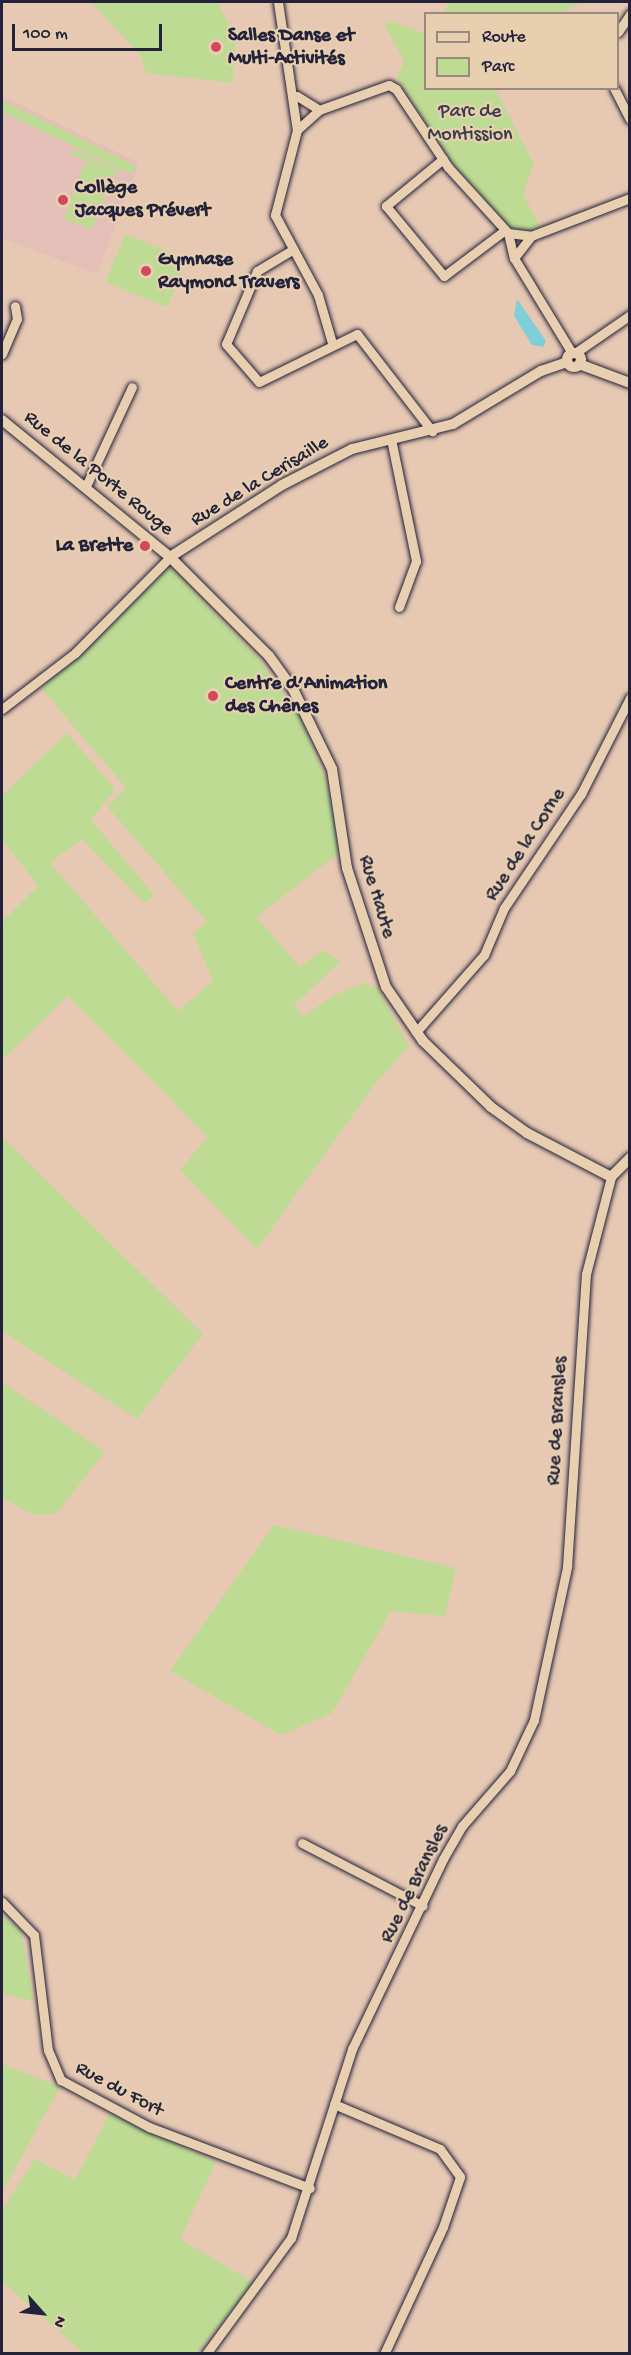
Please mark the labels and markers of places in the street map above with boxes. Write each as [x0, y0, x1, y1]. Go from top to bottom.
place label: Salles Danse et Multi-Activités [228, 24, 354, 71]
marker: Salles Danse et Multi-Activités [209, 40, 223, 54]
place label: Collège Jacques Prévert [75, 176, 210, 223]
marker: Collège Jacques Prévert [56, 193, 70, 207]
place label: Gymnase Raymond Travers [158, 248, 299, 295]
marker: Gymnase Raymond Travers [139, 264, 153, 278]
place label: La Brette [56, 534, 133, 558]
marker: La Brette [138, 539, 152, 553]
place label: Centre d’Animation des Chênes [225, 672, 387, 719]
marker: Centre d’Animation des Chênes [206, 689, 220, 703]

